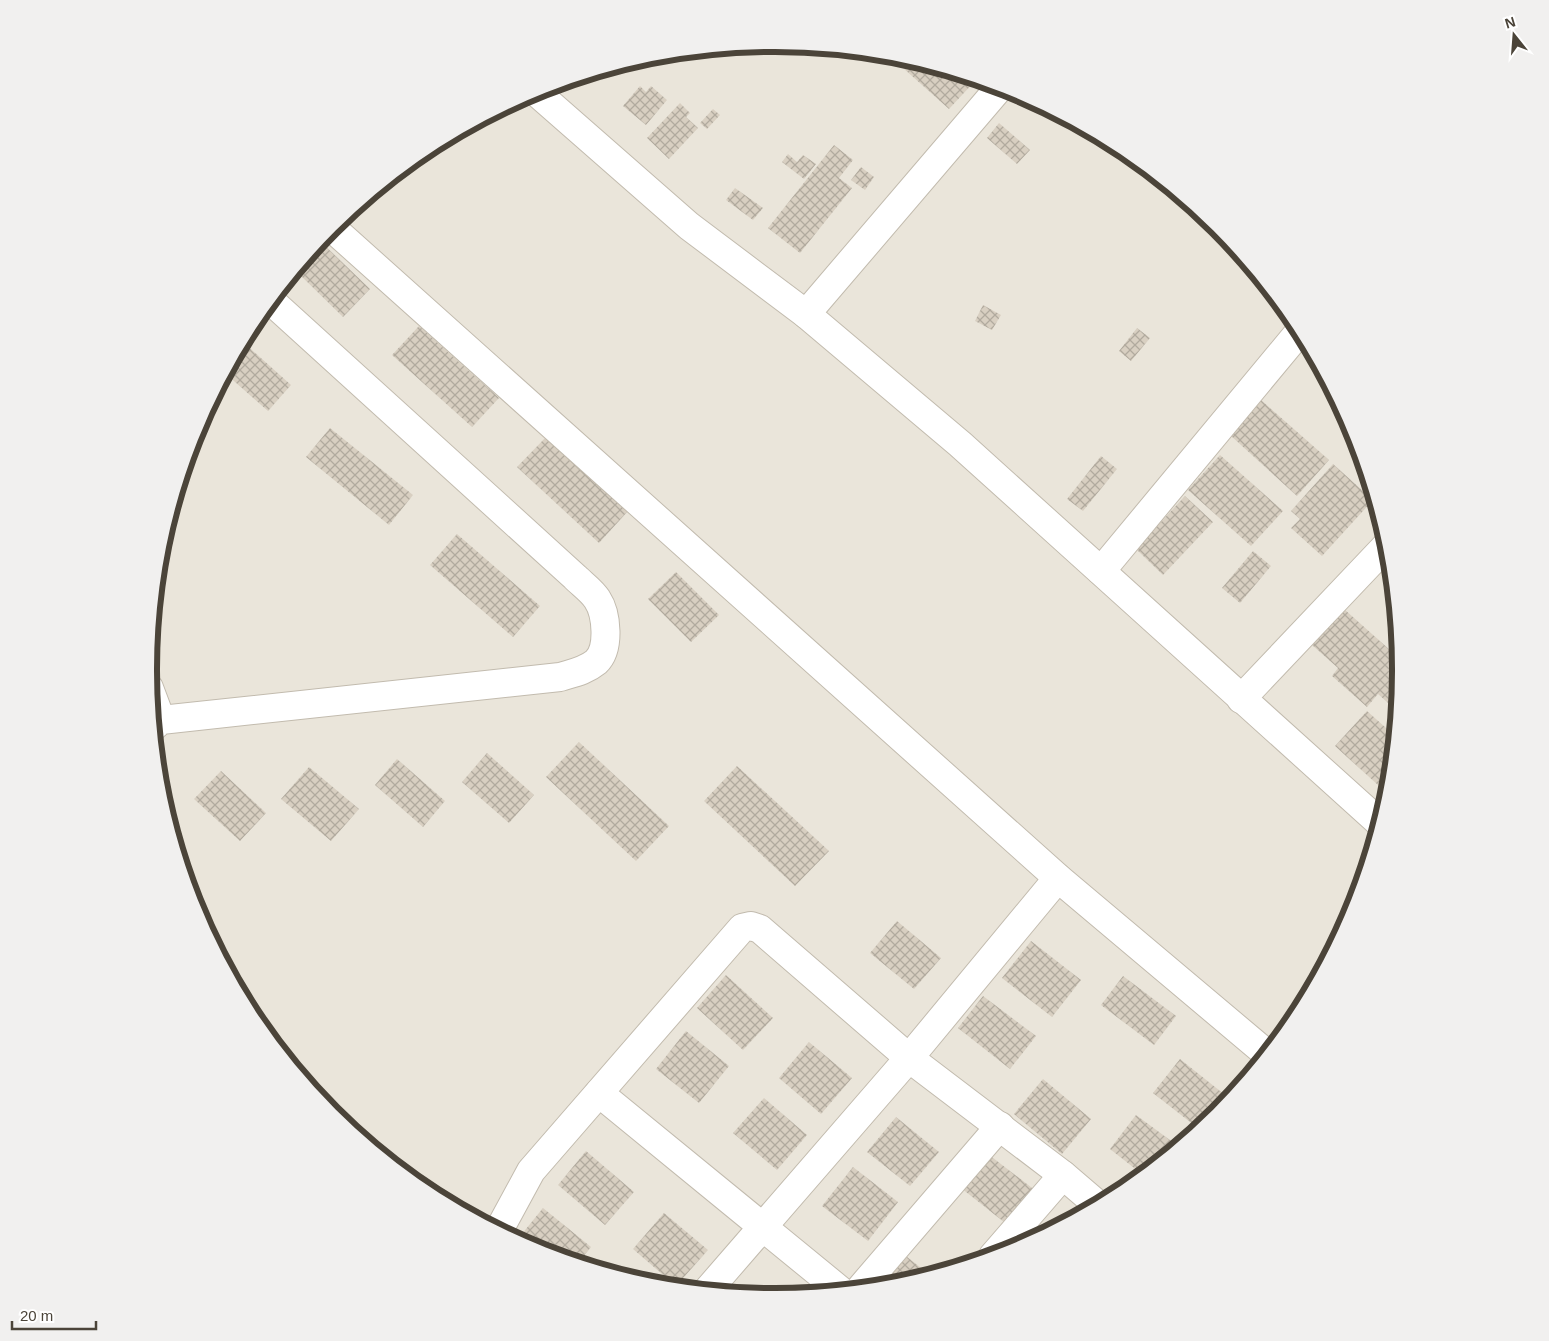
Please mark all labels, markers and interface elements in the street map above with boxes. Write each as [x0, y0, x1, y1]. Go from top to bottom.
north arrow [1489, 10, 1539, 60]
text: N [1503, 13, 1517, 32]
scale bar [12, 1298, 96, 1330]
text: 20 m [20, 1307, 53, 1324]

